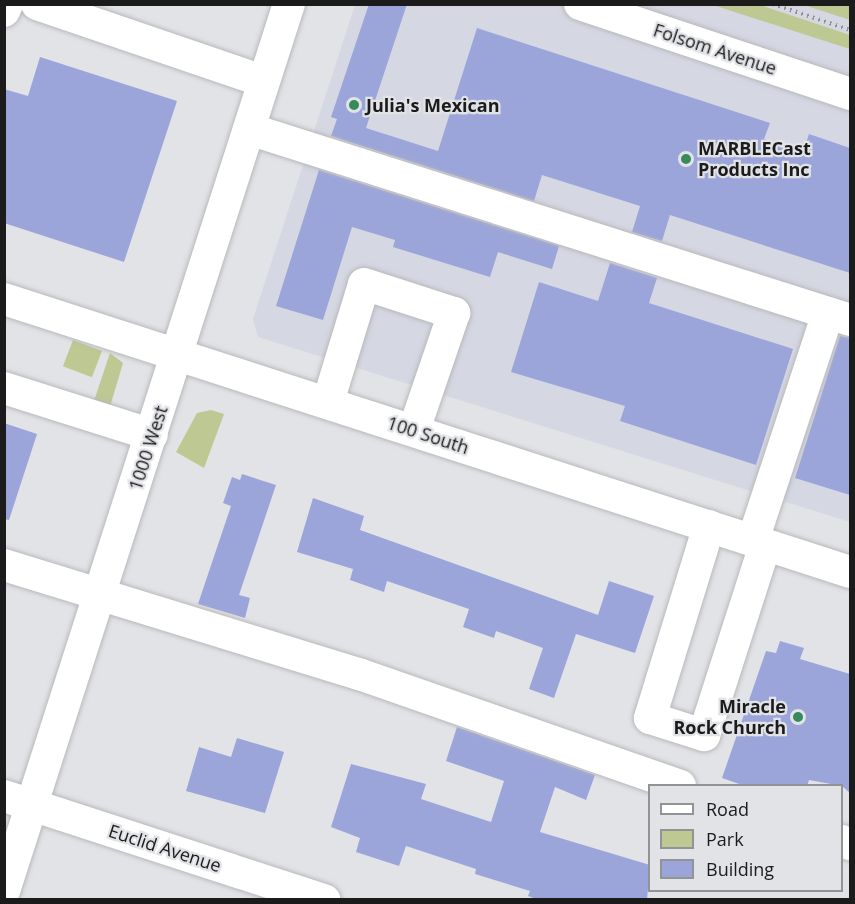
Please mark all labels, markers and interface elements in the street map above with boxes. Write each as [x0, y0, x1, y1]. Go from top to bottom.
street label: Folsom Avenue [651, 19, 779, 79]
place label: Julia's Mexican [366, 94, 500, 116]
marker: Julia's Mexican [347, 98, 361, 112]
place label: MARBLECast Products Inc [698, 138, 811, 180]
marker: MARBLECast Products Inc [679, 152, 693, 166]
street label: 1000 West [124, 403, 172, 493]
street label: 100 South [384, 412, 472, 458]
place label: Miracle Rock Church [673, 696, 786, 738]
marker: Miracle Rock Church [791, 710, 805, 724]
legend [648, 784, 843, 892]
text: Road [706, 797, 749, 821]
street label: Euclid Avenue [106, 820, 224, 876]
text: Park [706, 827, 744, 851]
text: Building [706, 857, 774, 881]

